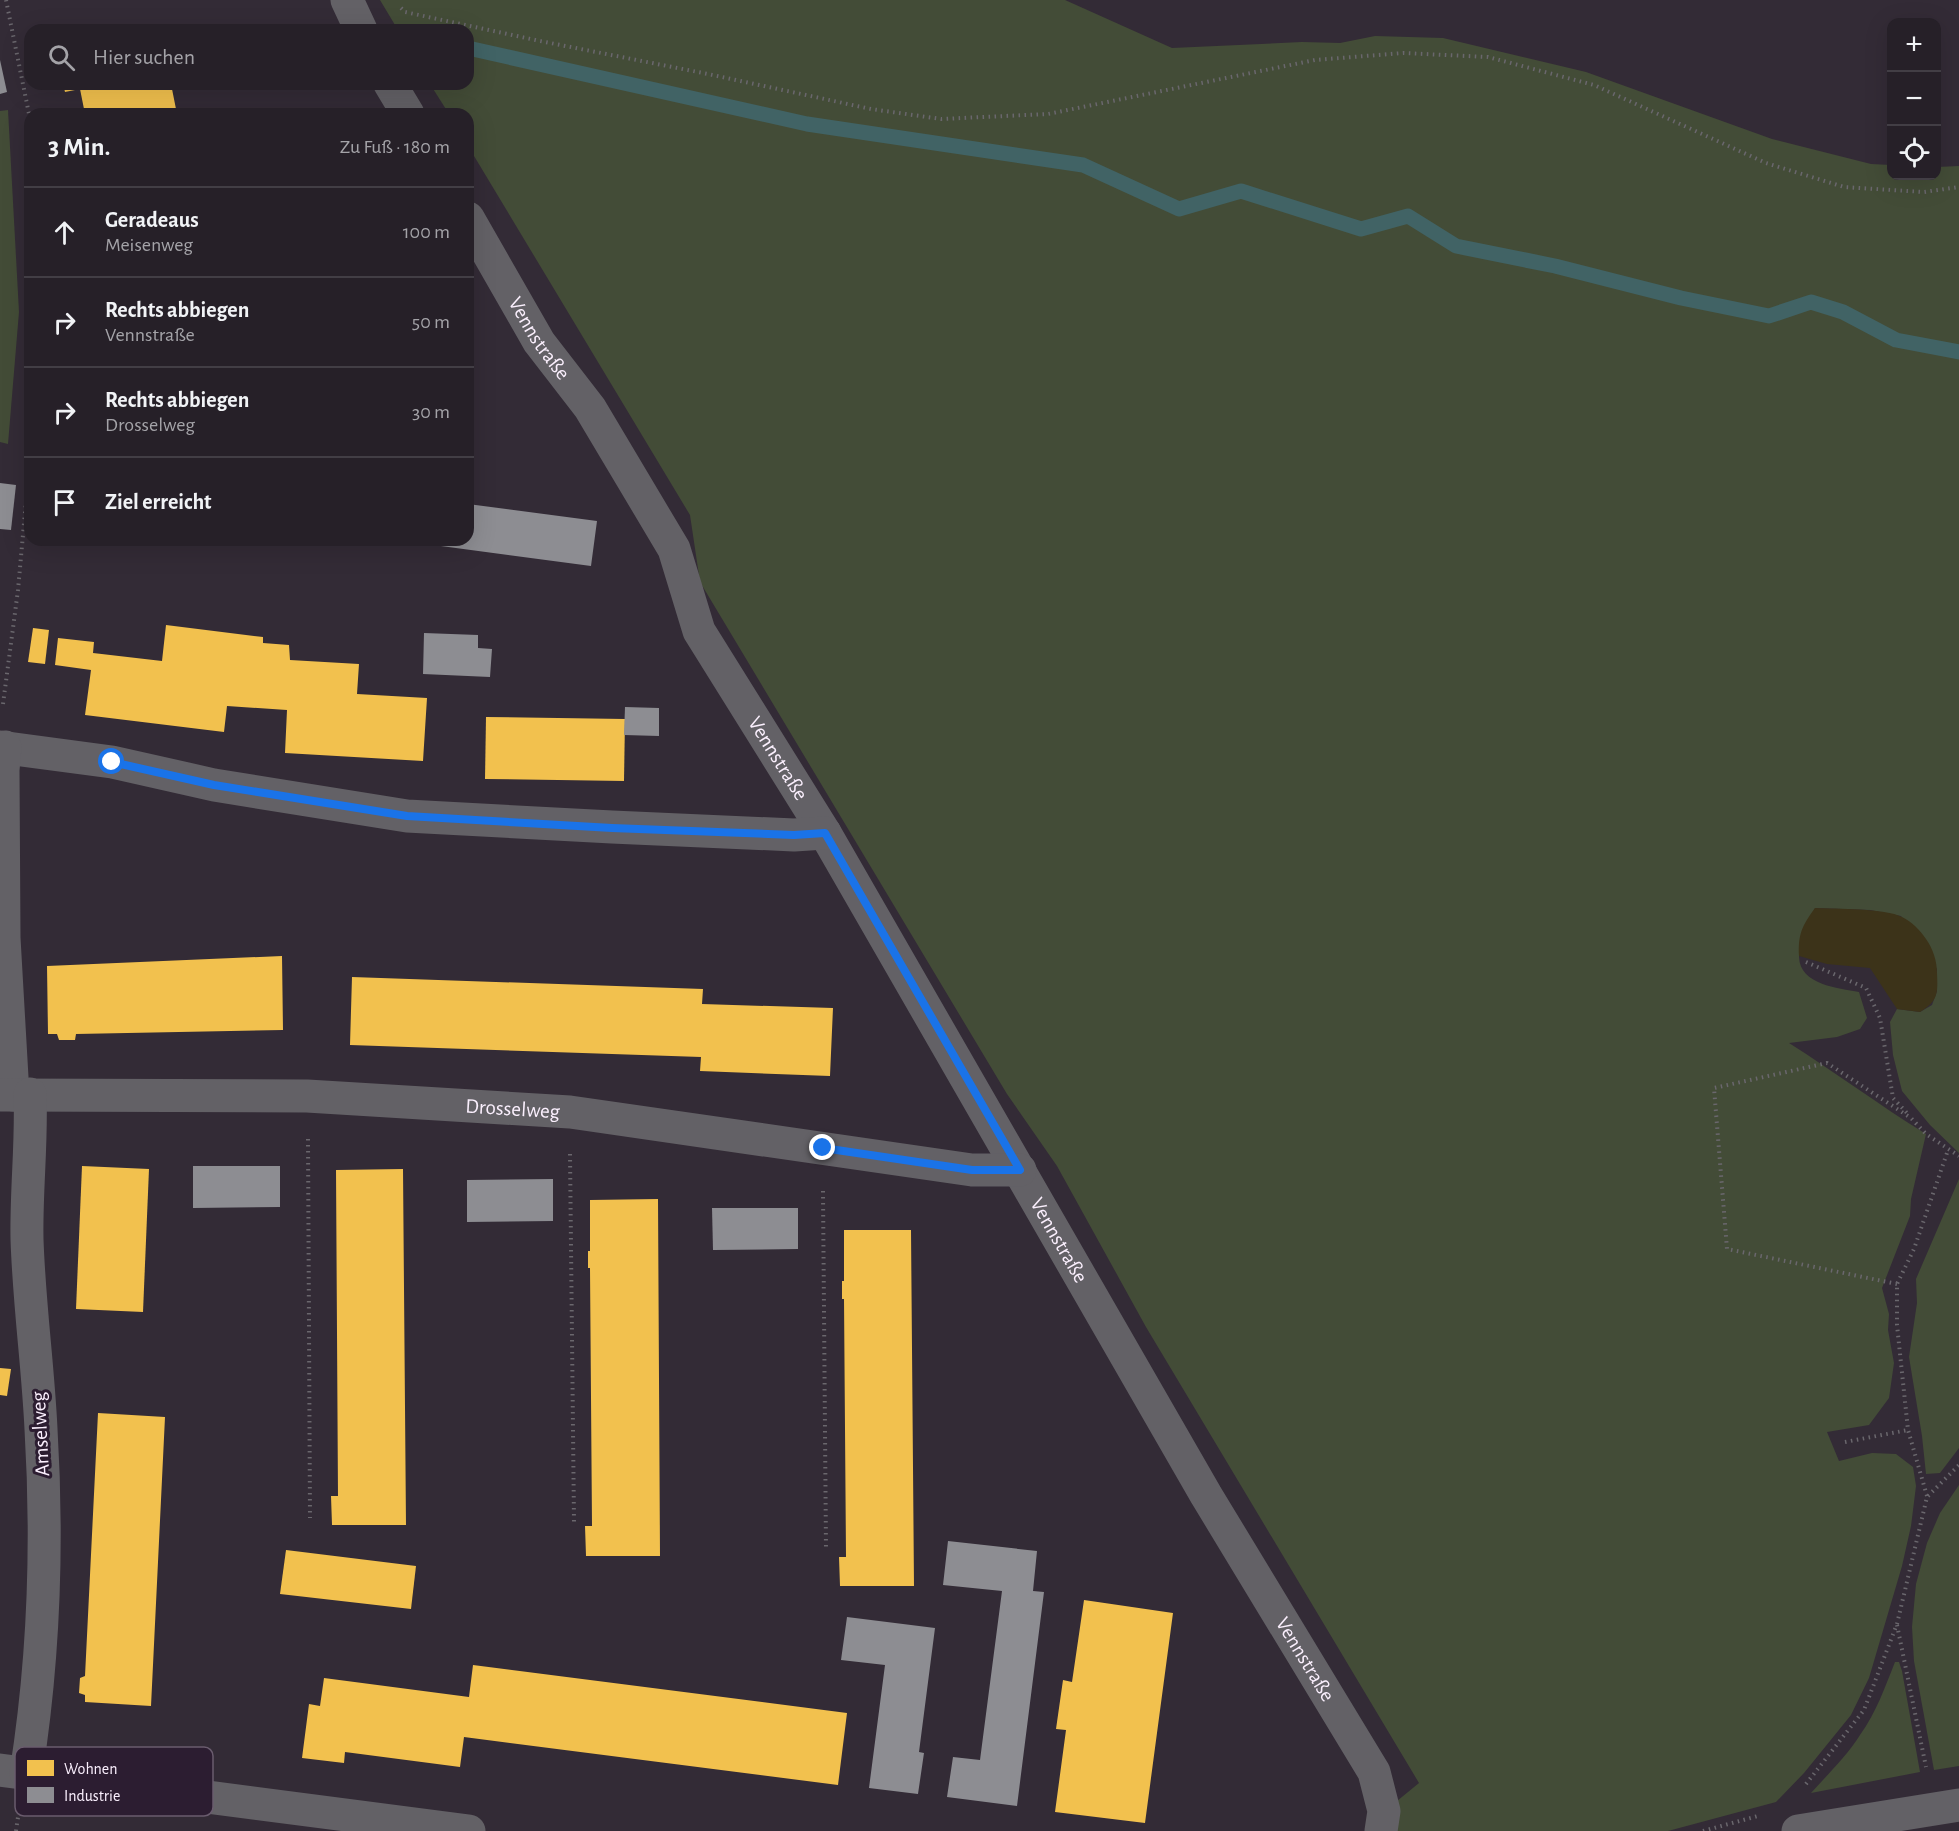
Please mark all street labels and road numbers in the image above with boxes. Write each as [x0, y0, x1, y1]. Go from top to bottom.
street label: Vennstraße [505, 294, 574, 384]
street label: Vennstraße [744, 713, 812, 804]
street label: Drosselweg [465, 1096, 561, 1122]
street label: Vennstraße [1026, 1194, 1091, 1286]
street label: Amselweg [28, 1390, 53, 1477]
street label: Vennstraße [1272, 1614, 1339, 1705]

